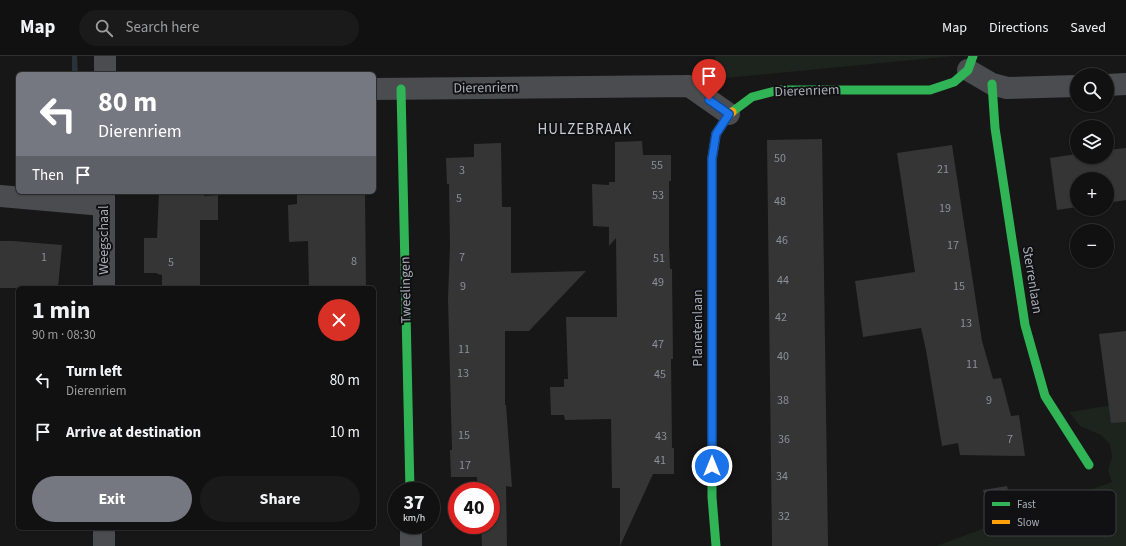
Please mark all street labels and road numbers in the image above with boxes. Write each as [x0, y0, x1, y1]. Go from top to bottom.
street label: Dierenriem [453, 77, 519, 99]
street label: Dierenriem [774, 80, 840, 102]
street label: Weegschaal [94, 205, 114, 275]
street label: Sterrenlaan [1017, 245, 1047, 315]
street label: Tweelingen [395, 256, 417, 324]
street label: Planetenlaan [688, 289, 708, 367]

